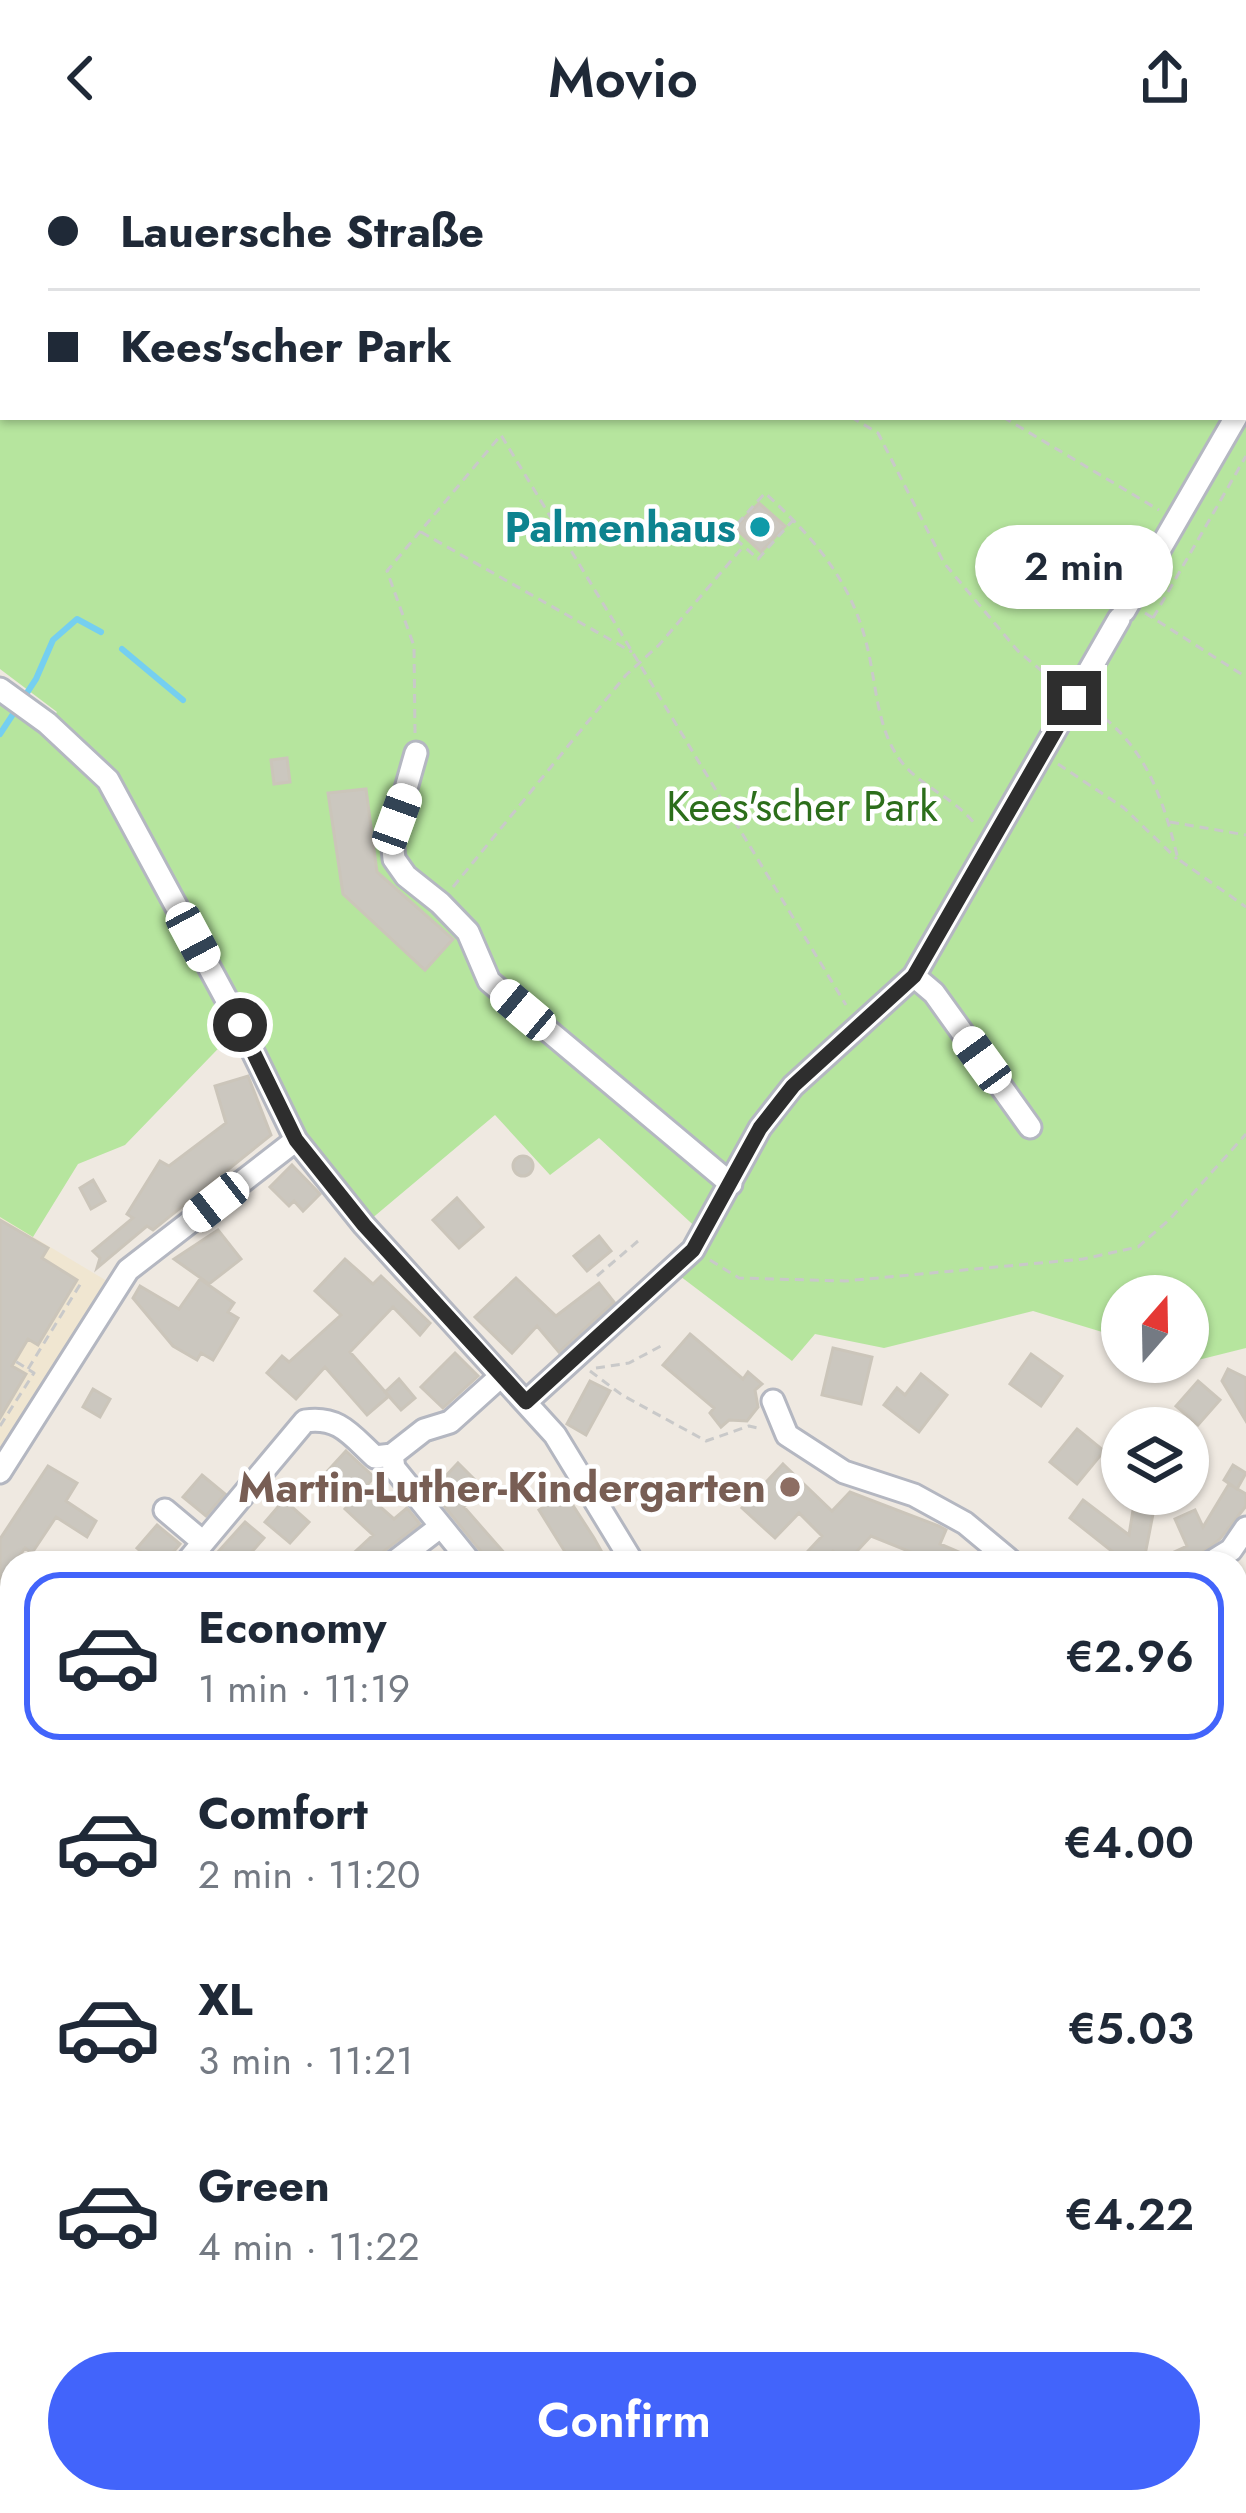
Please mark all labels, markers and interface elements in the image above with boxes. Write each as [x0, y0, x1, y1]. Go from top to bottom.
text: Movio [548, 39, 698, 117]
icon: back [48, 45, 114, 111]
icon: share [1132, 45, 1198, 111]
text: Lauersche Straße [120, 199, 484, 264]
text: Kees'scher Park [120, 314, 452, 379]
place label: Palmenhaus [505, 497, 736, 558]
marker: Palmenhaus [747, 514, 773, 540]
callout: 2 min [975, 524, 1173, 608]
text: 2 min [1024, 538, 1124, 595]
route end [1047, 671, 1101, 725]
park label: Kees'scher Park [666, 776, 938, 837]
car [368, 779, 426, 859]
car [160, 897, 226, 977]
car [484, 973, 562, 1047]
route start [213, 998, 267, 1052]
car [946, 1020, 1018, 1100]
car [177, 1166, 255, 1238]
north arrow [1101, 1275, 1209, 1383]
map controls [1101, 1275, 1209, 1515]
button: layers [1101, 1407, 1209, 1515]
place label: Martin-Luther-Kindergarten [238, 1457, 766, 1518]
marker: Martin-Luther-Kindergarten [777, 1474, 803, 1500]
text: Economy [198, 1595, 386, 1660]
icon: car [54, 1602, 162, 1710]
text: €2.96 [1066, 1624, 1194, 1689]
text: 1 min · 11:19 [198, 1660, 410, 1717]
text: Comfort [198, 1781, 368, 1846]
icon: car [54, 1788, 162, 1896]
text: €4.00 [1064, 1810, 1194, 1875]
text: 2 min · 11:20 [198, 1846, 420, 1903]
text: XL [198, 1967, 253, 2032]
icon: car [54, 1974, 162, 2082]
text: €5.03 [1068, 1996, 1194, 2061]
text: 3 min · 11:21 [198, 2032, 414, 2089]
text: Green [198, 2153, 330, 2218]
icon: car [54, 2160, 162, 2268]
text: €4.22 [1065, 2182, 1194, 2247]
text: 4 min · 11:22 [198, 2218, 420, 2275]
button: Confirm [48, 2352, 1200, 2490]

